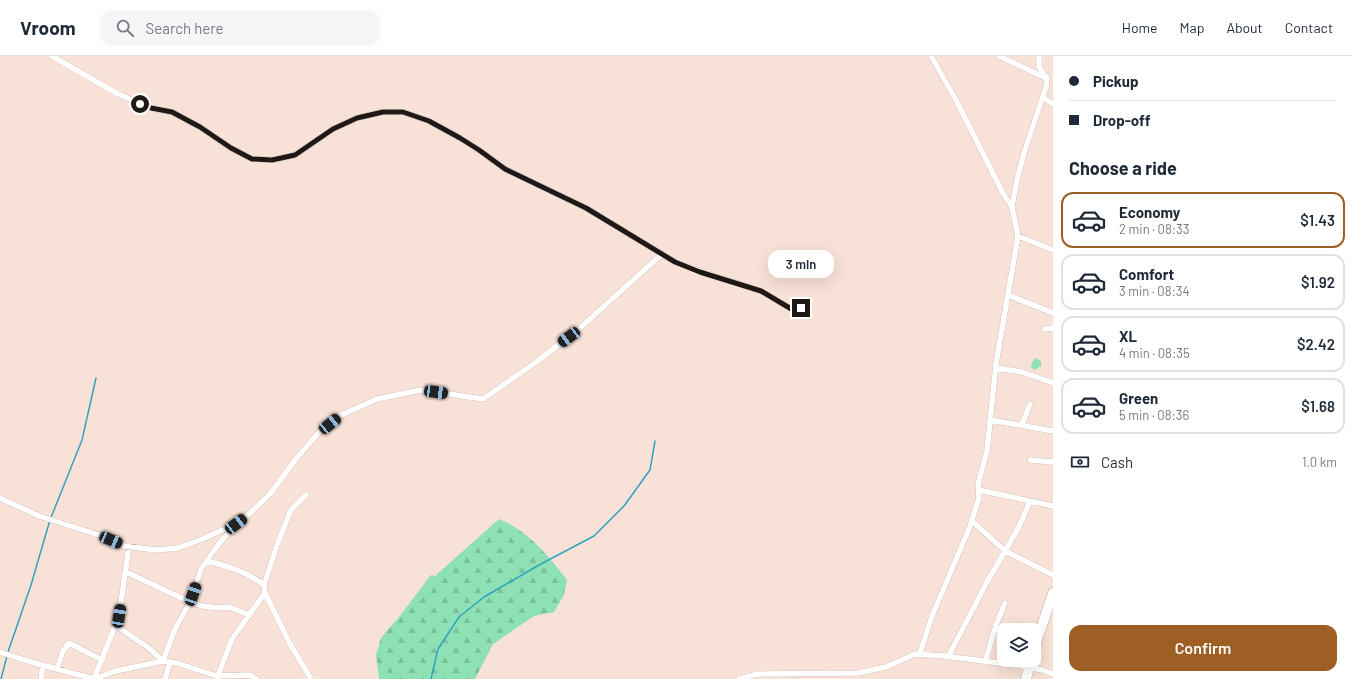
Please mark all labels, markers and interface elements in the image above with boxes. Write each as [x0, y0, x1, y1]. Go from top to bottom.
search box [100, 10, 380, 46]
text: Vroom [20, 16, 76, 39]
icon: search [114, 17, 136, 39]
text: Search here [146, 19, 224, 37]
text: Home [1122, 19, 1158, 36]
text: Map [1180, 19, 1204, 36]
text: About [1226, 19, 1263, 36]
text: Contact [1285, 19, 1333, 36]
text: Pickup [1093, 72, 1139, 90]
route start [131, 95, 149, 113]
text: Drop-off [1093, 111, 1151, 129]
text: Choose a ride [1069, 157, 1177, 179]
icon: car [1071, 202, 1107, 238]
text: Economy [1119, 203, 1180, 221]
text: $1.43 [1300, 211, 1335, 229]
text: 2 min · 08:33 [1119, 221, 1190, 237]
callout: 3 min [768, 250, 834, 278]
text: 3 min [786, 256, 816, 272]
icon: car [1071, 264, 1107, 300]
text: Comfort [1119, 265, 1174, 283]
text: $1.92 [1301, 273, 1335, 291]
text: 3 min · 08:34 [1119, 283, 1190, 299]
route end [792, 299, 810, 317]
car [556, 325, 582, 349]
icon: car [1071, 326, 1107, 362]
text: XL [1119, 327, 1137, 345]
text: $2.42 [1297, 335, 1335, 353]
text: 4 min · 08:35 [1119, 345, 1190, 361]
car [423, 384, 449, 400]
icon: car [1071, 388, 1107, 424]
text: Green [1119, 389, 1158, 407]
text: $1.68 [1301, 397, 1335, 415]
text: 5 min · 08:36 [1119, 407, 1189, 423]
car [317, 412, 343, 436]
icon: cash [1069, 451, 1091, 473]
text: Cash [1101, 453, 1133, 471]
text: 1.0 km [1302, 454, 1337, 470]
car [223, 512, 249, 536]
car [98, 530, 124, 550]
car [183, 581, 203, 607]
car [111, 603, 127, 629]
map controls [997, 623, 1041, 667]
button: layers [997, 623, 1041, 667]
button: Confirm [1069, 625, 1337, 671]

